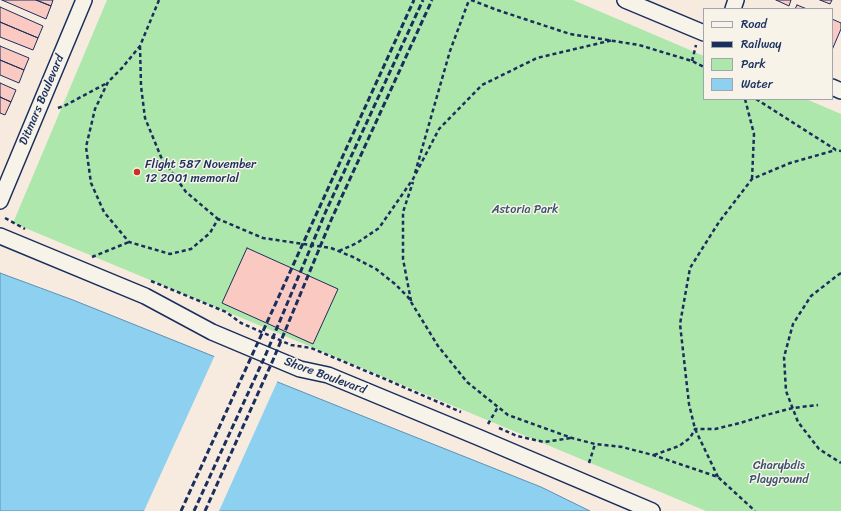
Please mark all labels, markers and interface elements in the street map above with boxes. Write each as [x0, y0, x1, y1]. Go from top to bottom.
legend [703, 8, 833, 100]
text: Road [741, 13, 767, 35]
text: Railway [741, 33, 782, 55]
street label: Ditmars Boulevard [16, 53, 68, 147]
text: Park [741, 53, 766, 75]
text: Water [741, 73, 773, 95]
place label: Flight 587 November 12 2001 memorial [145, 158, 256, 186]
marker: Flight 587 November 12 2001 memorial [132, 167, 142, 177]
park label: Astoria Park [492, 203, 558, 217]
street label: Shore Boulevard [282, 354, 368, 398]
park label: Charybdis Playground [749, 459, 809, 487]

